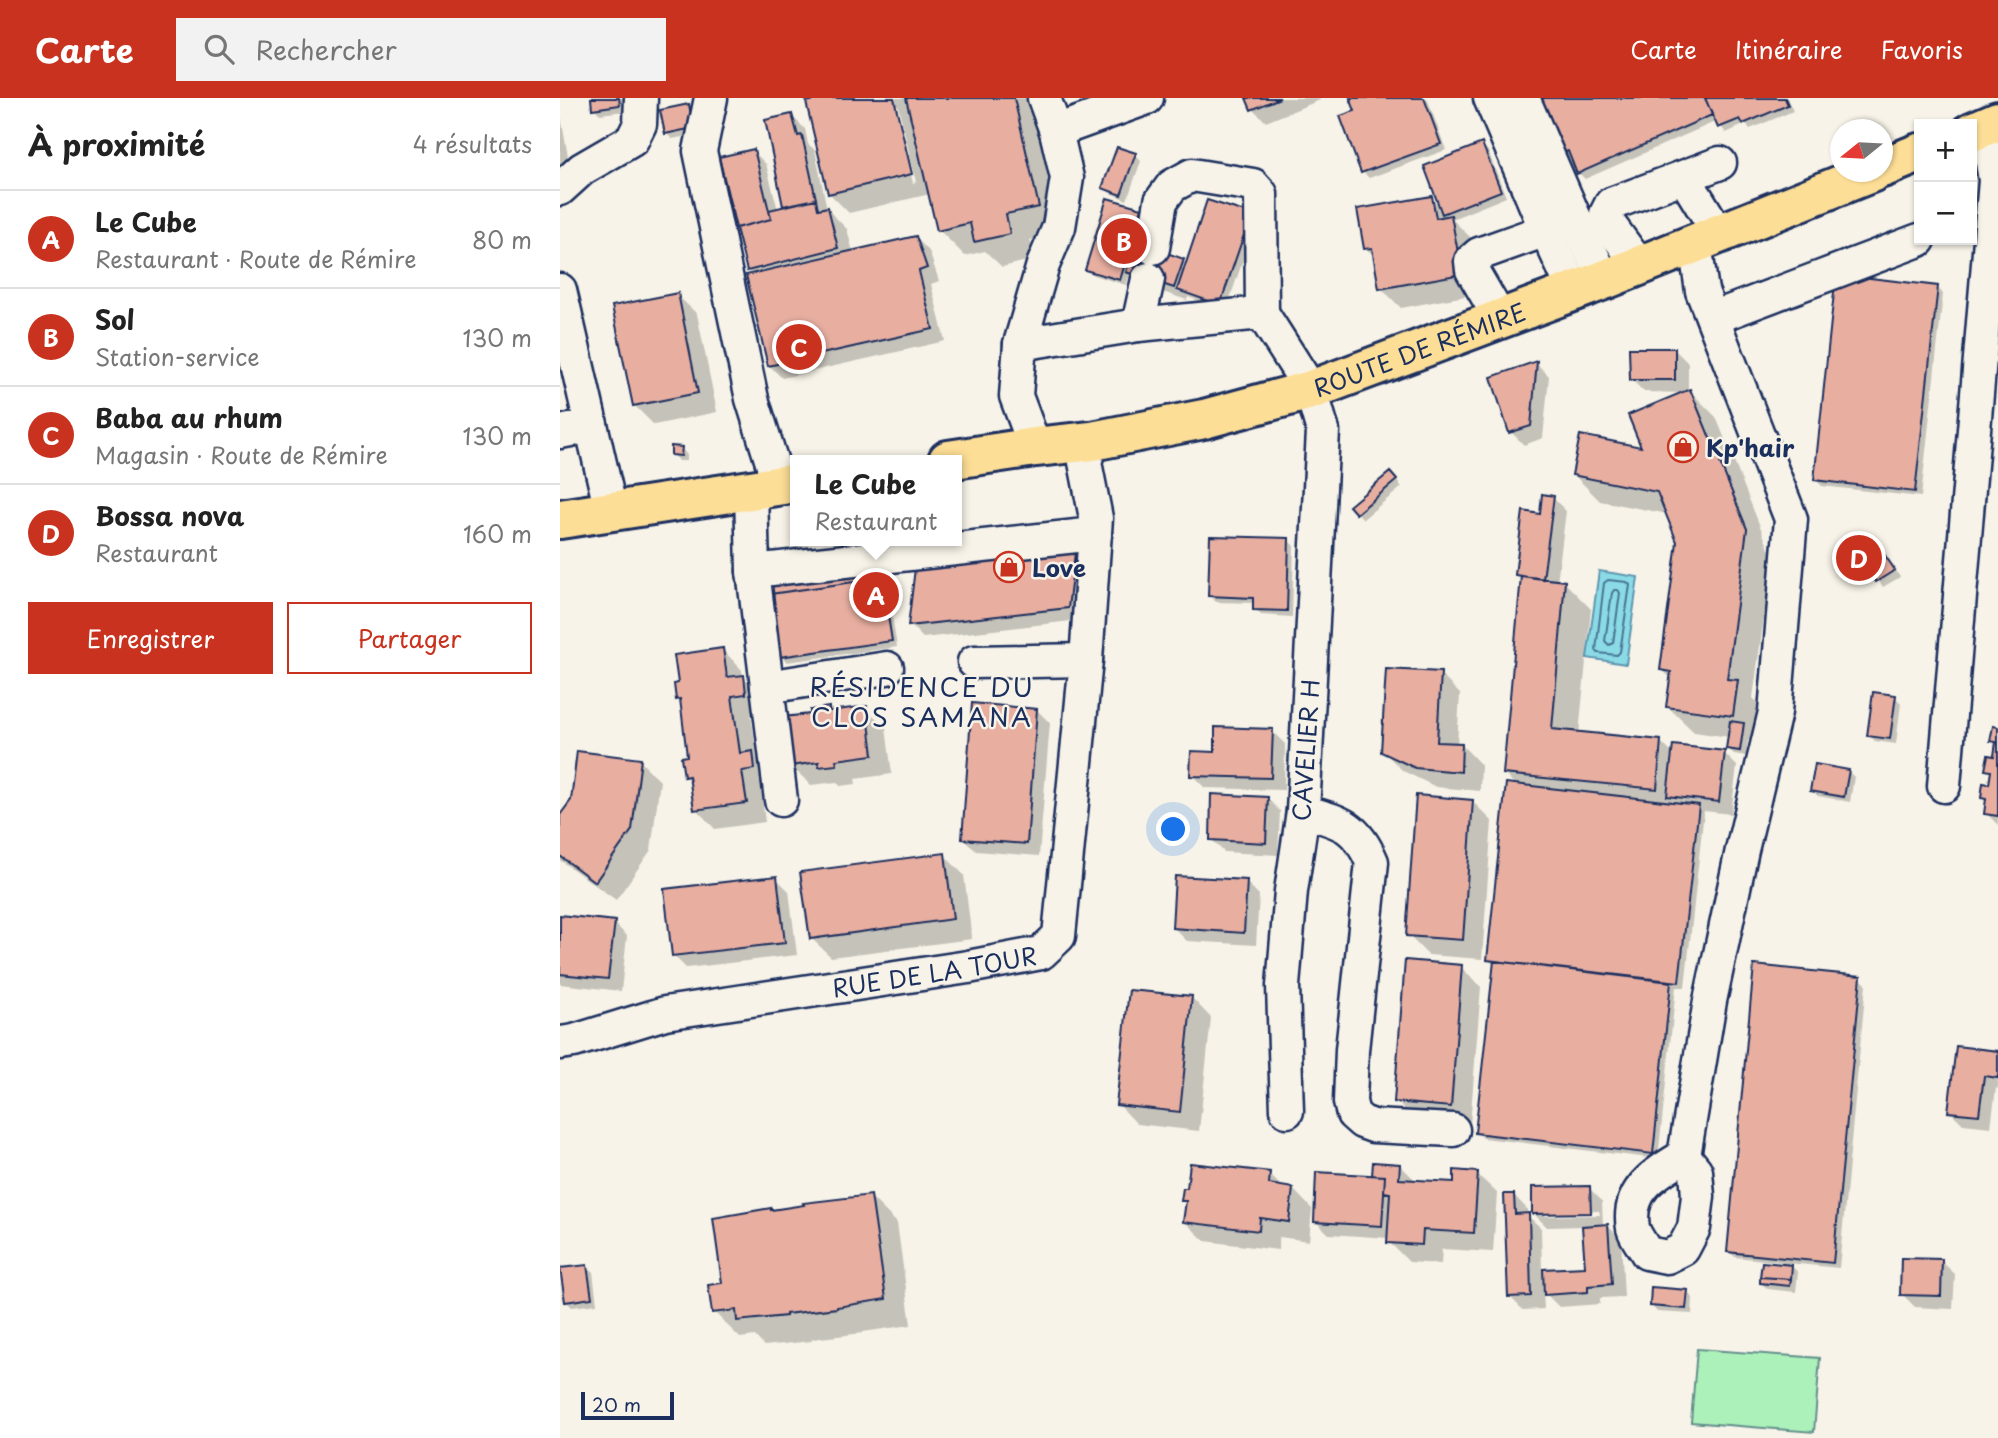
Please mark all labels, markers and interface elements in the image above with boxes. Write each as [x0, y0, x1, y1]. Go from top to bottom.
search box [176, 18, 666, 81]
text: Carte [35, 24, 134, 74]
icon: search [200, 30, 238, 68]
text: Rechercher [256, 30, 397, 69]
text: Carte [1630, 31, 1697, 67]
text: Itinéraire [1735, 31, 1843, 67]
text: Favoris [1881, 31, 1963, 67]
north arrow [1830, 119, 1893, 182]
map controls [1914, 119, 1977, 245]
button: + [1914, 119, 1977, 182]
text: À proximité [28, 121, 205, 166]
text: 4 résultats [413, 126, 532, 161]
button: − [1914, 182, 1977, 245]
text: Le Cube [95, 202, 197, 241]
pin: B [1101, 215, 1147, 267]
text: A [42, 222, 60, 257]
text: 80 m [472, 222, 532, 257]
text: Restaurant · Route de Rémire [95, 241, 416, 276]
street label: ROUTE DE RÉMIRE [1308, 293, 1531, 406]
text: Sol [95, 300, 135, 339]
text: B [43, 320, 59, 355]
text: 130 m [462, 320, 532, 355]
pin: C [776, 321, 822, 373]
text: Station-service [95, 339, 259, 374]
text: Baba au rhum [95, 398, 283, 437]
text: C [42, 418, 60, 453]
text: 130 m [462, 418, 532, 453]
place label: Kp'hair [1706, 429, 1795, 465]
shop icon: Kp'hair [1666, 430, 1700, 464]
text: Magasin · Route de Rémire [95, 437, 388, 472]
popup [790, 455, 962, 546]
text: Le Cube [815, 464, 916, 503]
text: Bossa nova [95, 496, 244, 535]
text: Restaurant [815, 503, 937, 538]
text: D [42, 516, 60, 551]
text: 160 m [463, 516, 532, 551]
pin: D [1836, 532, 1882, 584]
text: Restaurant [95, 535, 218, 570]
place label: Love [1032, 549, 1086, 585]
shop icon: Love [992, 550, 1026, 584]
pin: A [853, 569, 899, 621]
button: Enregistrer [28, 602, 273, 674]
button: Partager [287, 602, 532, 674]
district label: RÉSIDENCE DU CLOS SAMANA [809, 667, 1035, 736]
street label: CAVELIER H [1282, 678, 1328, 822]
your location [1156, 812, 1190, 846]
street label: RUE DE LA TOUR [830, 936, 1040, 1005]
scale bar [581, 1389, 674, 1421]
text: 20 m [592, 1390, 641, 1418]

